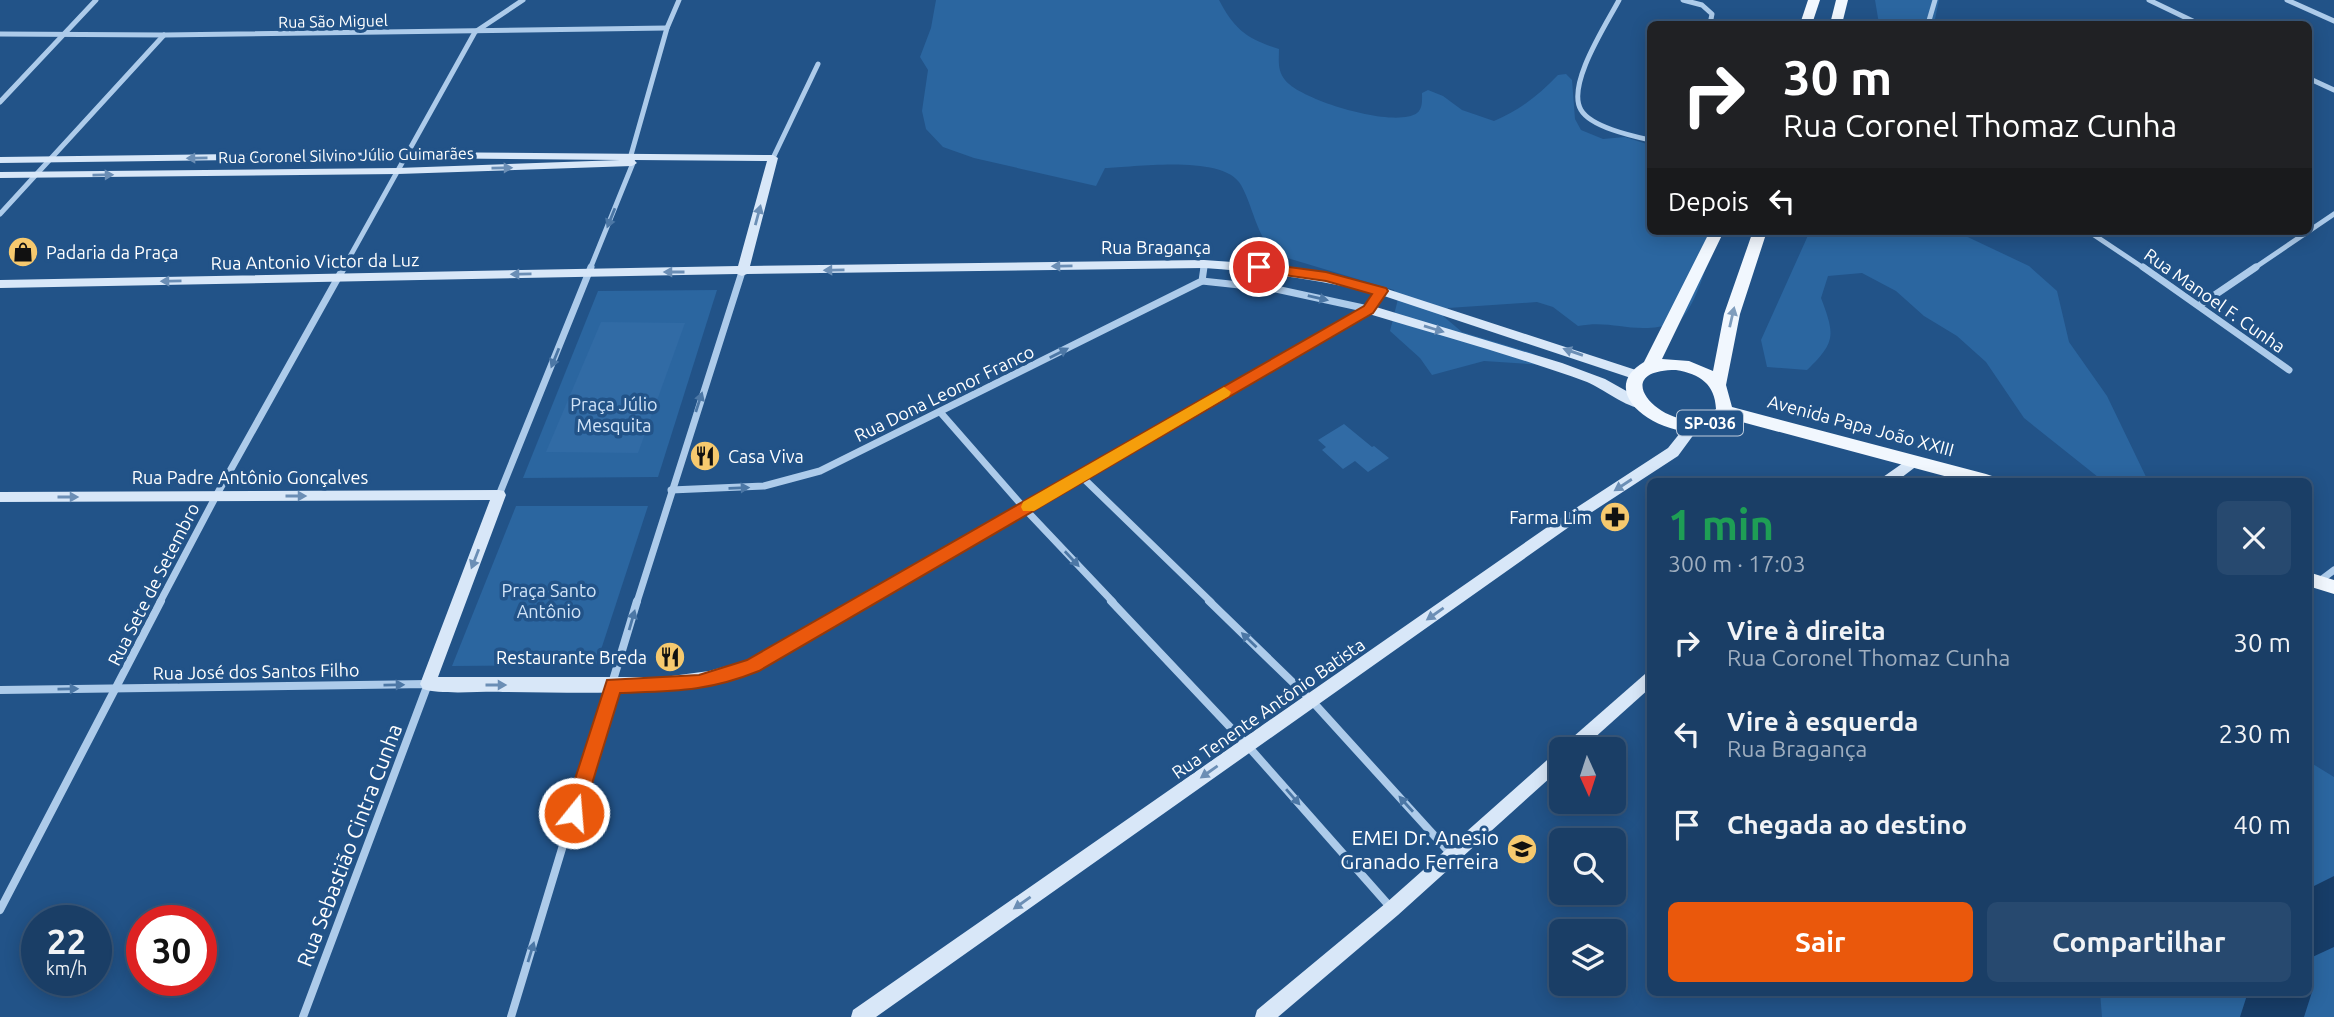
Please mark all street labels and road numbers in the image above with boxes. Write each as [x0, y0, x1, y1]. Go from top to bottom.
street label: Rua São Miguel [278, 11, 388, 31]
street label: Rua Coronel Silvino Júlio Guimarães [218, 144, 474, 166]
street label: Rua Bragança [1101, 237, 1211, 257]
street label: Rua Manoel F. Cunha [2141, 244, 2289, 356]
street label: Rua Antonio Victor da Luz [211, 249, 419, 273]
street label: Rua Dona Leonor Franco [851, 341, 1037, 445]
street label: Avenida Papa João XXIII [1766, 390, 1956, 460]
road number: SP-036 [1677, 410, 1743, 436]
street label: Rua Padre Antônio Gonçalves [132, 467, 368, 487]
street label: Rua Sete de Setembro [103, 499, 203, 669]
street label: Rua Tenente Antônio Batista [1168, 634, 1368, 782]
street label: Rua José dos Santos Filho [152, 659, 360, 683]
street label: Rua Sebastião Cintra Cunha [292, 720, 406, 970]

